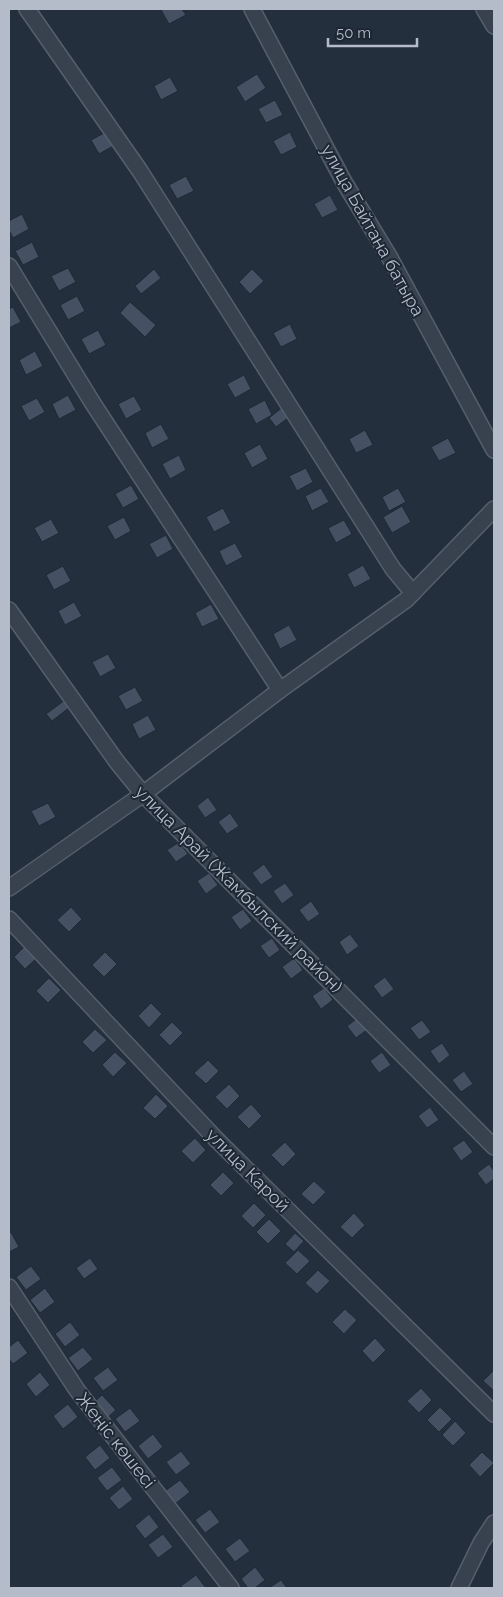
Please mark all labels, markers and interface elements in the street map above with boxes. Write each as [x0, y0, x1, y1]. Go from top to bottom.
scale bar [328, 15, 417, 47]
text: 50 m [336, 24, 371, 42]
street label: улица Байтана батыра [317, 140, 429, 320]
street label: улица Арай (Жамбылский район) [131, 781, 347, 997]
street label: улица Карой [202, 1124, 294, 1216]
street label: Жеңіс көшесі [72, 1388, 160, 1492]

